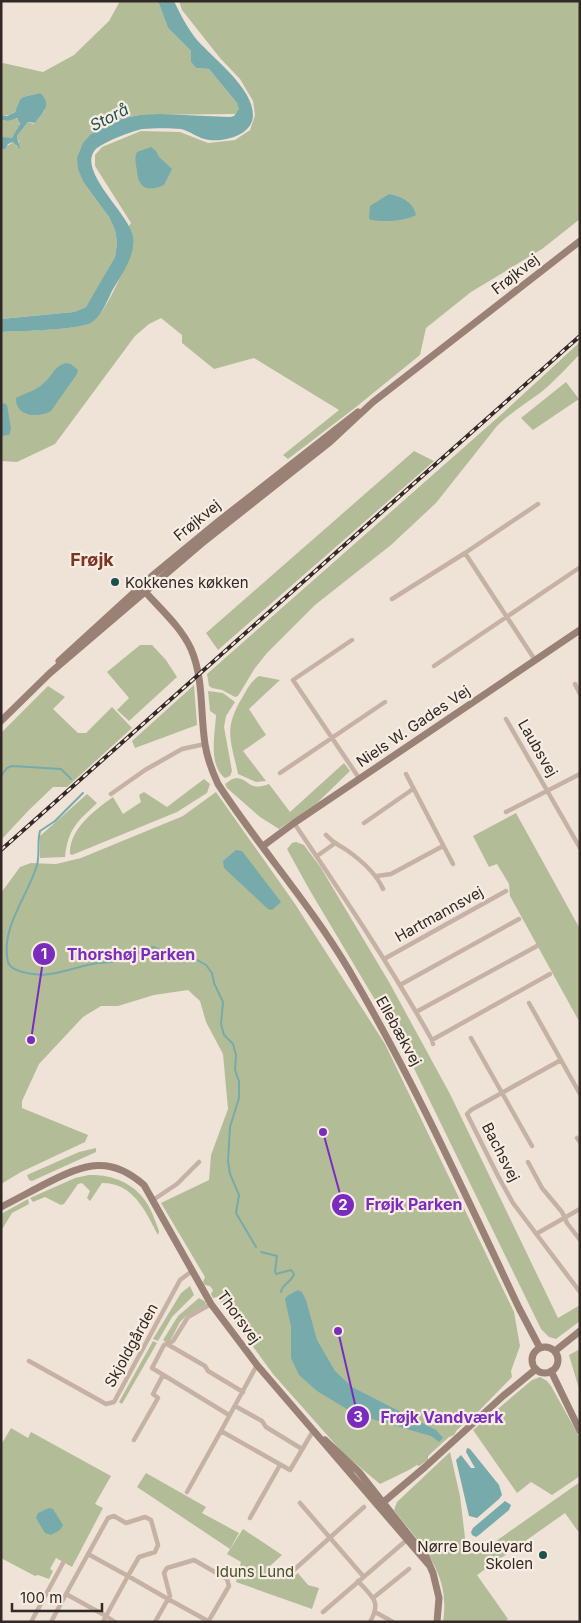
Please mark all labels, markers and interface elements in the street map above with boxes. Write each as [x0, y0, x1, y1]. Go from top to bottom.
water label: Storå [86, 99, 132, 135]
street label: Frøjkvej [487, 250, 543, 298]
street label: Frøjkvej [170, 495, 224, 545]
district label: Frøjk [70, 549, 114, 570]
place label: Kokkenes køkken [125, 573, 249, 592]
marker: Kokkenes køkken [109, 576, 121, 588]
street label: Niels W. Gades Vej [353, 681, 473, 771]
street label: Laubsvej [514, 716, 562, 780]
street label: Hartmannsvej [391, 882, 487, 946]
callout: Thorshøj Parken [32, 939, 205, 970]
text: 1 [41, 944, 47, 963]
text: Thorshøj Parken [67, 944, 195, 964]
street label: Ellebækvej [372, 993, 426, 1069]
street label: Bachsvej [478, 1119, 524, 1185]
callout: Frøjk Parken [330, 1189, 472, 1220]
text: Frøjk Parken [365, 1194, 463, 1214]
text: 2 [338, 1195, 348, 1214]
street label: Thorsvej [213, 1286, 265, 1348]
street label: Skjoldgården [100, 1300, 162, 1390]
callout: Frøjk Vandværk [346, 1401, 514, 1432]
text: 3 [353, 1407, 363, 1426]
text: Frøjk Vandværk [381, 1407, 504, 1427]
place label: Nørre Boulevard Skolen [417, 1537, 533, 1573]
marker: Nørre Boulevard Skolen [537, 1549, 549, 1561]
park label: Iduns Lund [216, 1562, 294, 1581]
scale bar [12, 1580, 102, 1612]
text: 100 m [20, 1588, 62, 1607]

